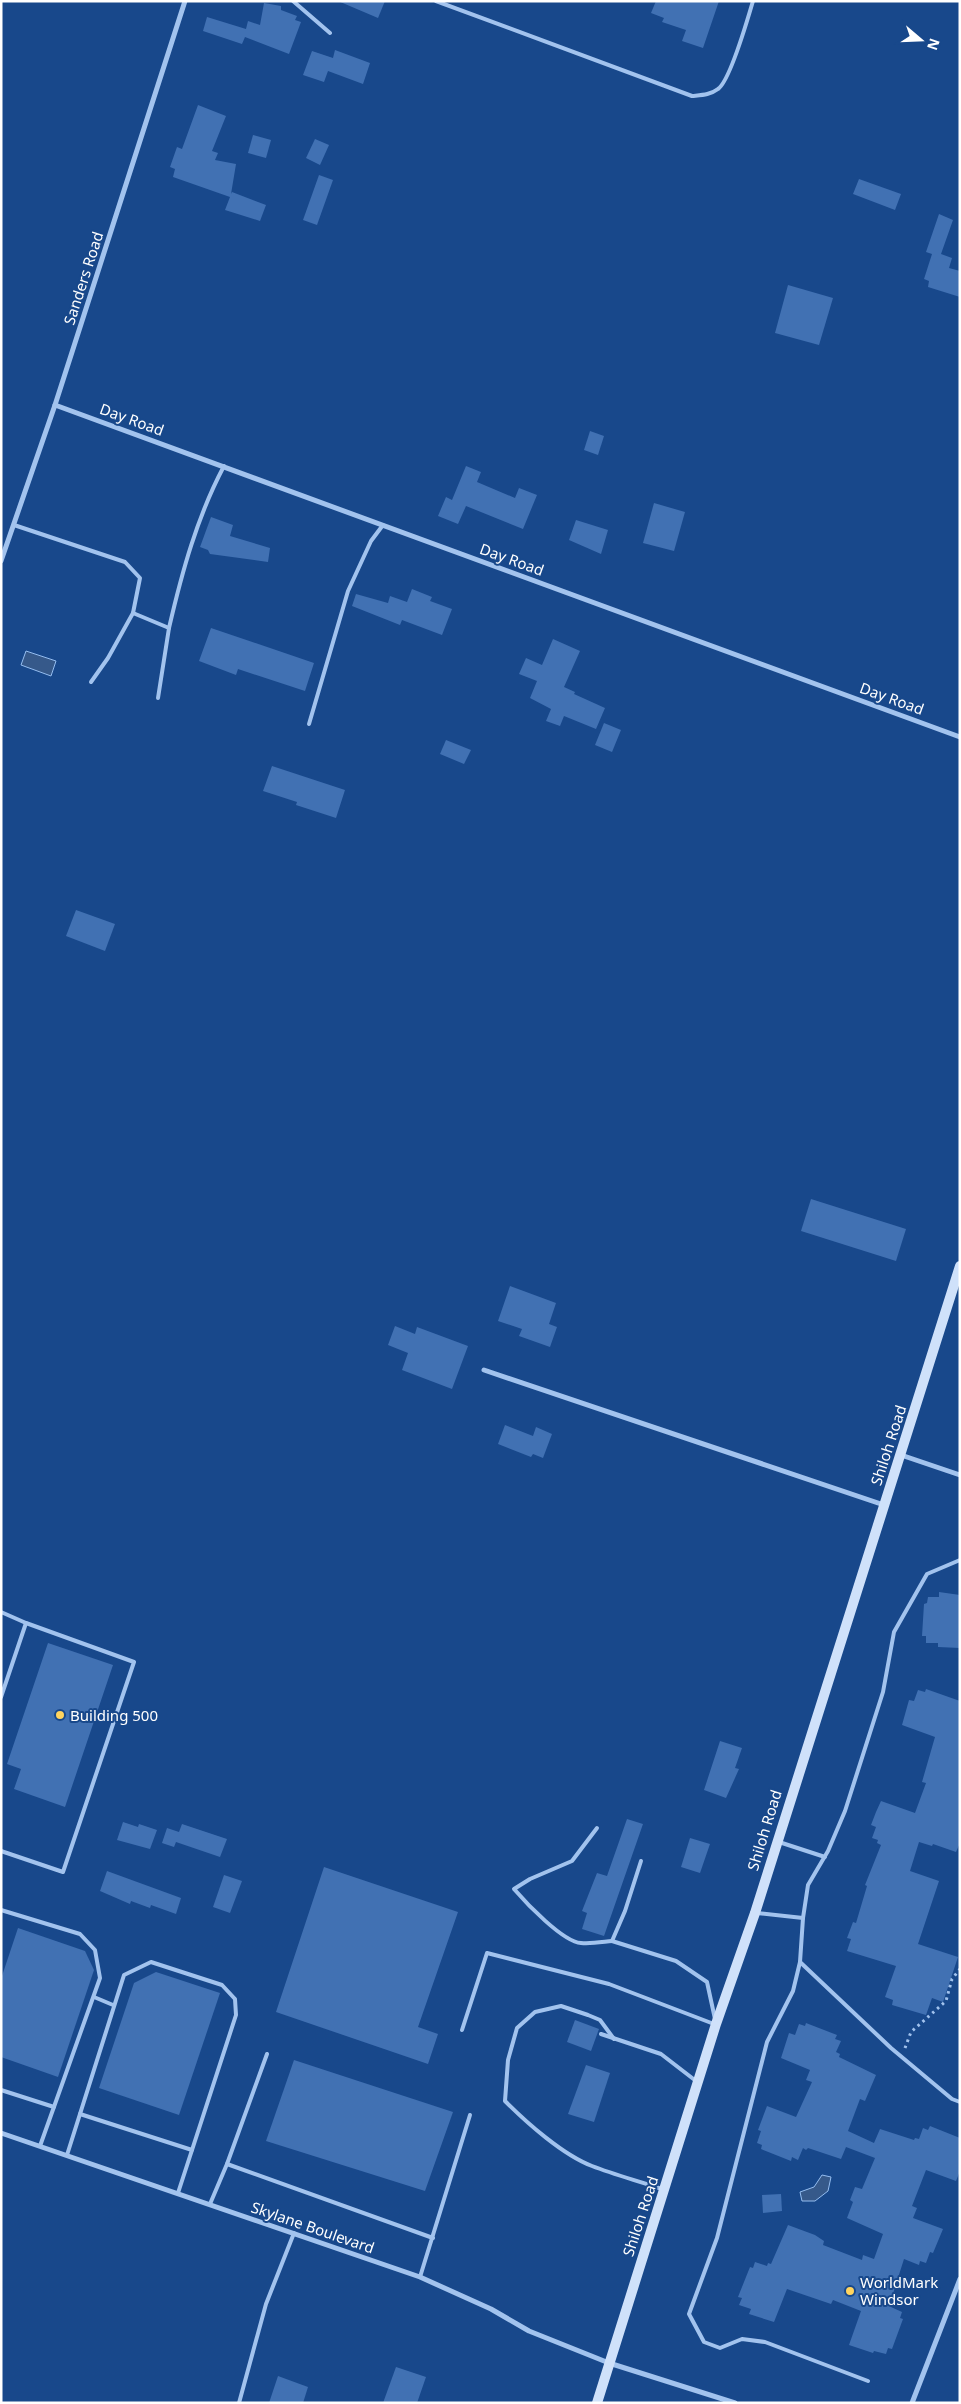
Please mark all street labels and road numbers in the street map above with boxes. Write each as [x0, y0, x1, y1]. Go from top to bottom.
street label: Sanders Road [59, 229, 107, 327]
street label: Day Road [97, 398, 167, 440]
street label: Day Road [477, 538, 547, 580]
street label: Day Road [857, 677, 927, 719]
street label: Shiloh Road [866, 1402, 910, 1488]
street label: Shiloh Road [742, 1787, 786, 1873]
street label: Shiloh Road [618, 2173, 662, 2259]
street label: Skylane Boulevard [249, 2197, 377, 2257]

